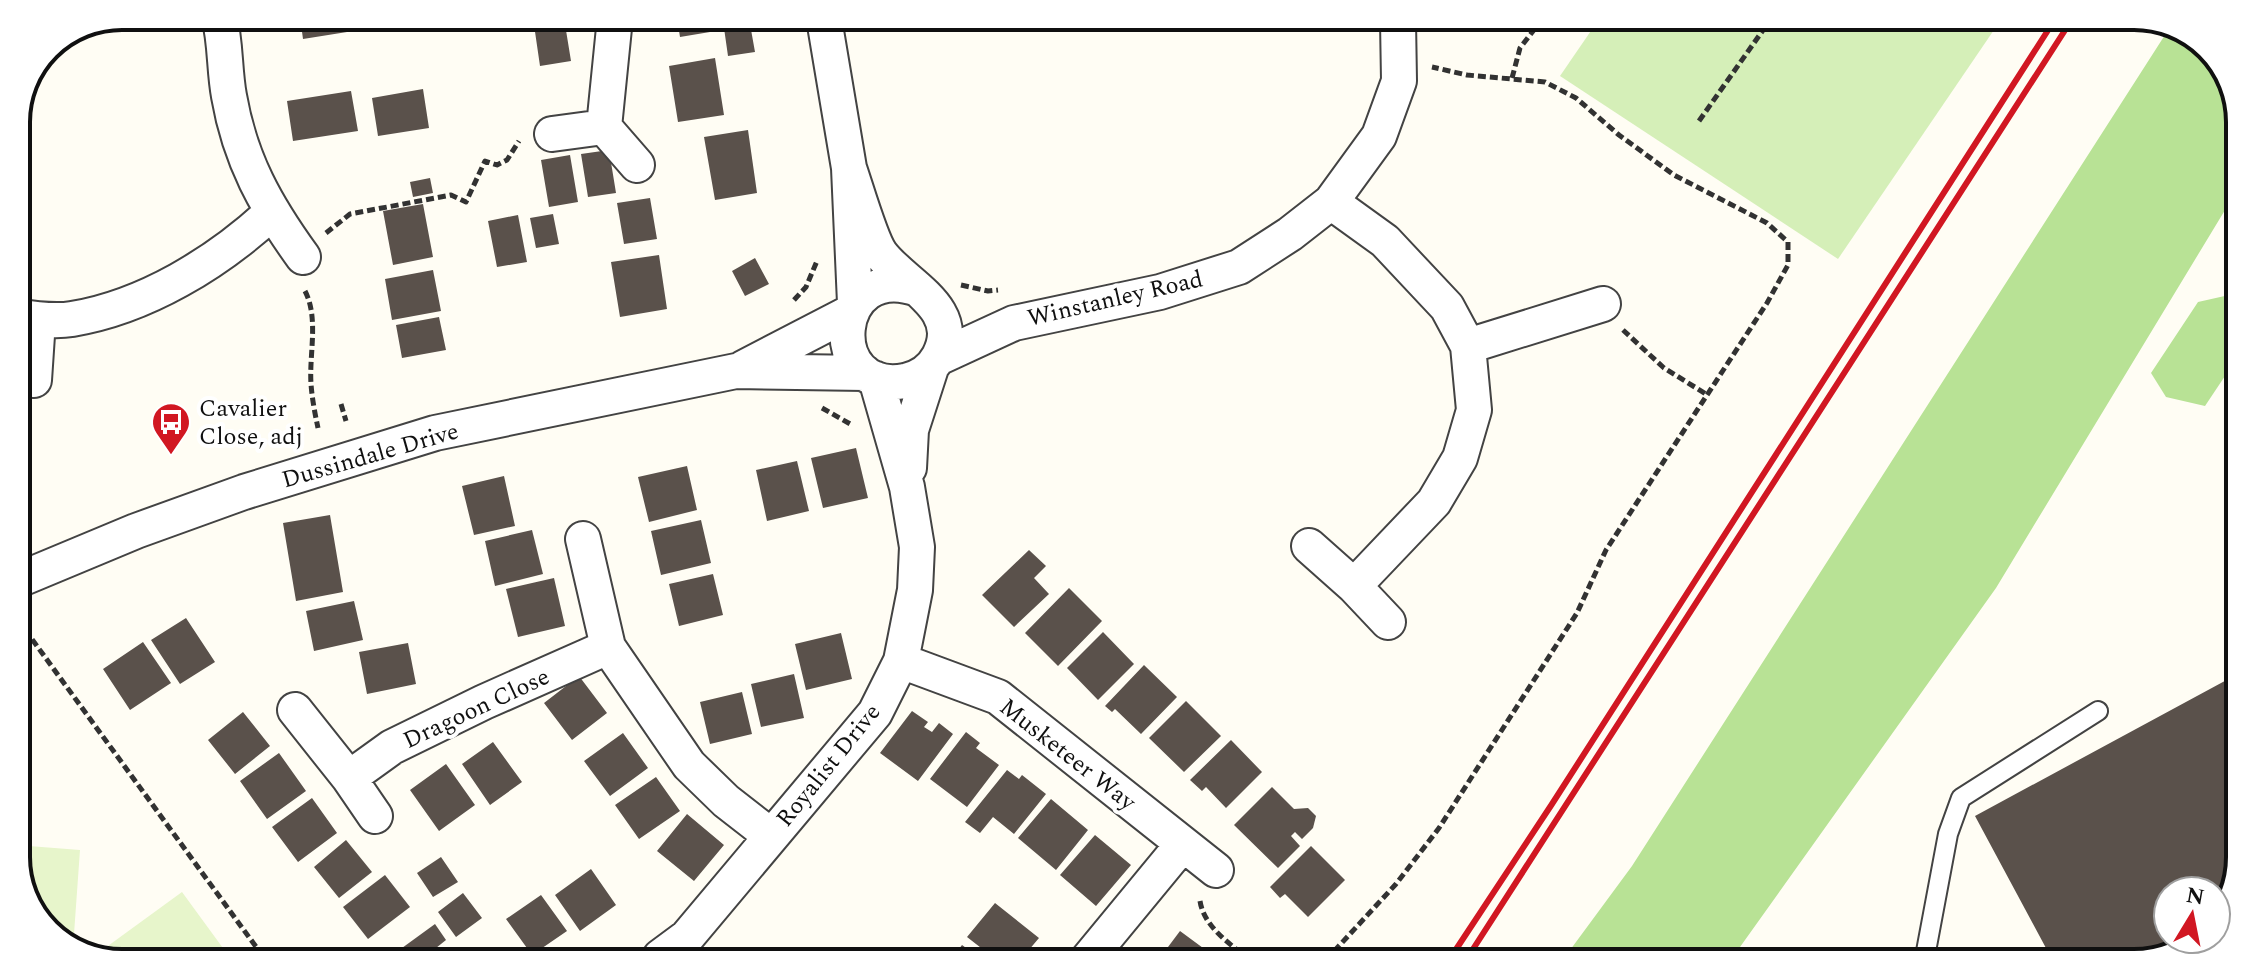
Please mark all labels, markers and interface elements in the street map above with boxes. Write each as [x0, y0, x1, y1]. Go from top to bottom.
street label: Winstanley Road [1024, 261, 1207, 337]
place label: Cavalier Close, adj [199, 391, 303, 455]
bus stop icon: Cavalier Close, adj [150, 401, 192, 456]
street label: Dussindale Drive [278, 414, 463, 498]
street label: Dragoon Close [397, 659, 556, 759]
street label: Musketeer Way [991, 690, 1145, 821]
street label: Royalist Drive [768, 696, 890, 835]
north arrow [2152, 875, 2232, 955]
text: N [2184, 879, 2207, 915]

